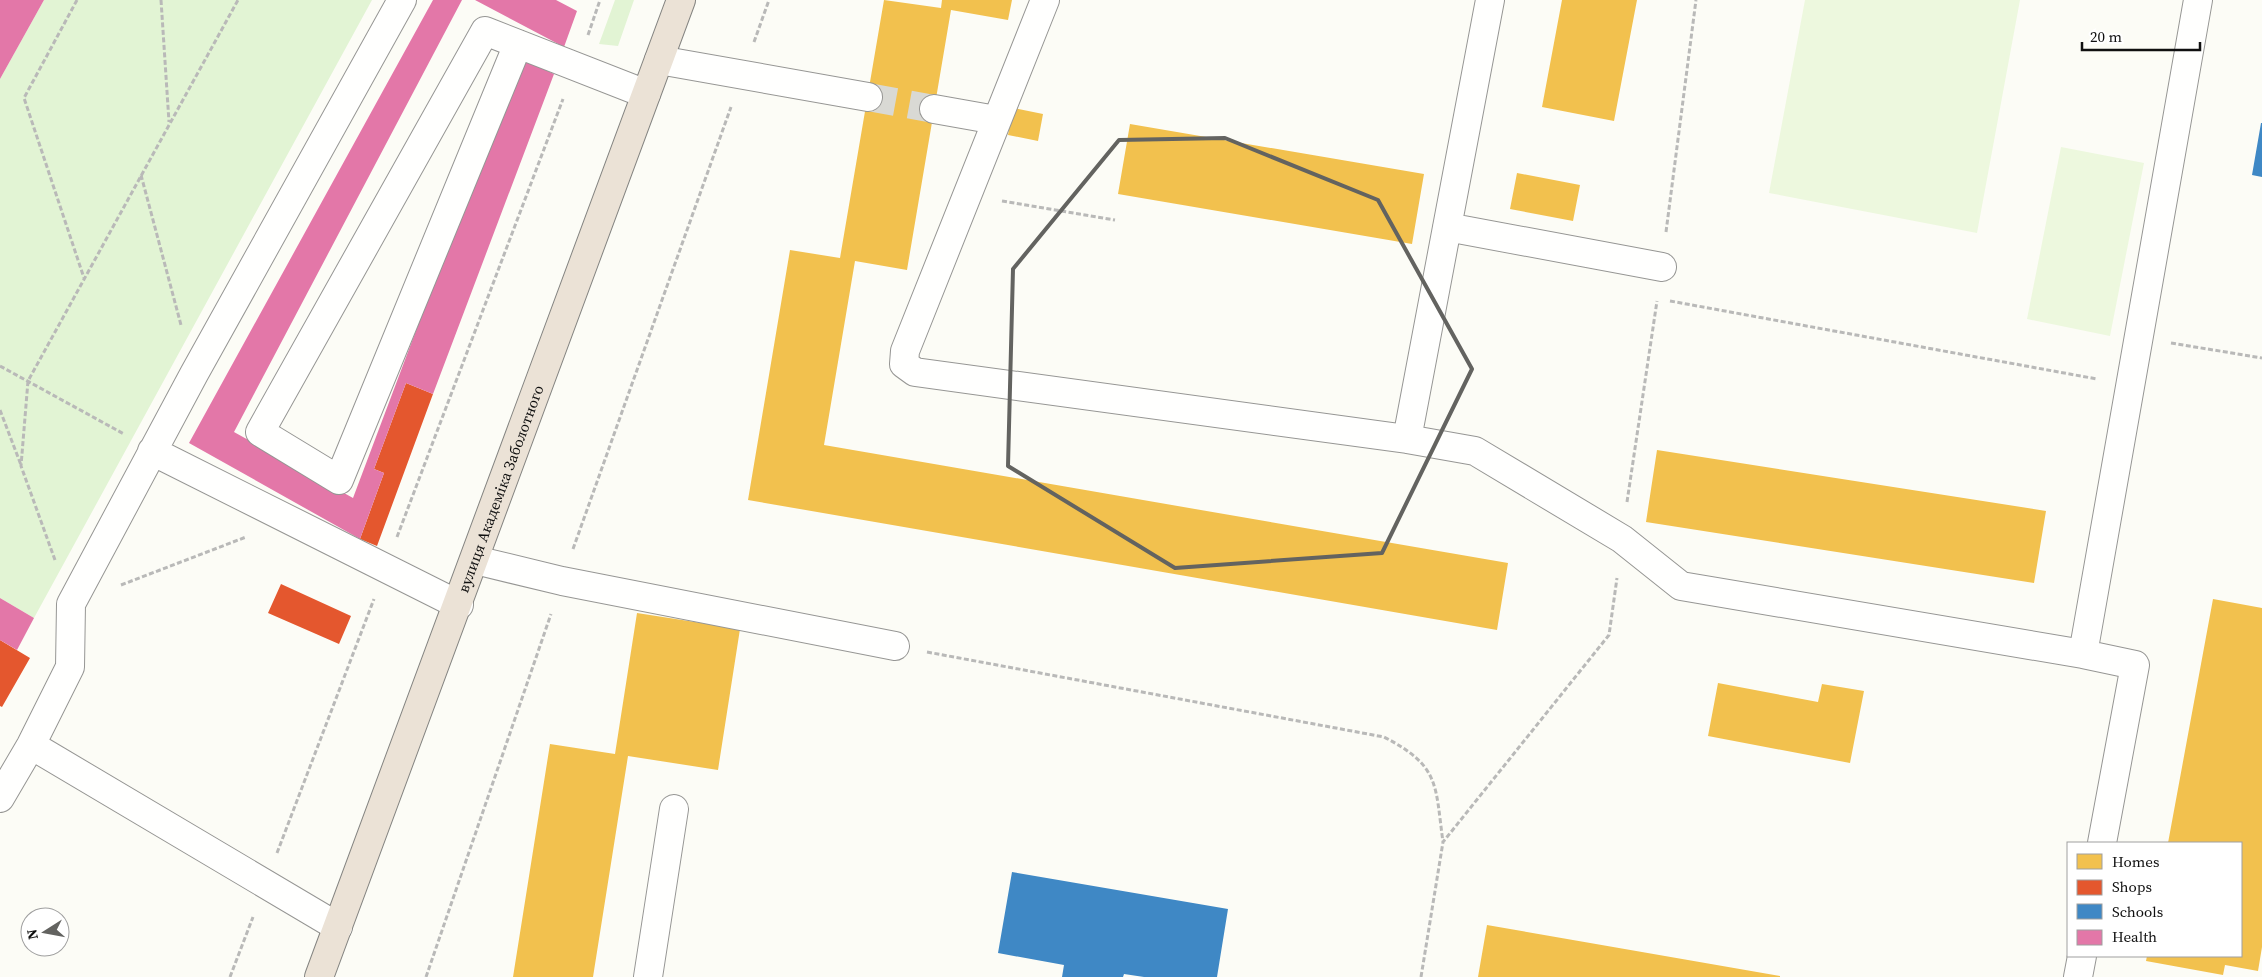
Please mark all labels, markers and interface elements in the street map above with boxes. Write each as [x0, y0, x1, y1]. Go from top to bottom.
scale bar [2082, 20, 2200, 52]
text: 20 m [2090, 26, 2122, 47]
street label: вулиця Академіка Заболотного [452, 382, 548, 595]
legend [2067, 842, 2242, 957]
text: Homes [2112, 851, 2159, 872]
text: Shops [2112, 876, 2152, 897]
text: Schools [2112, 901, 2163, 922]
north arrow [20, 907, 70, 957]
text: Health [2112, 926, 2157, 947]
text: N [21, 928, 43, 941]

